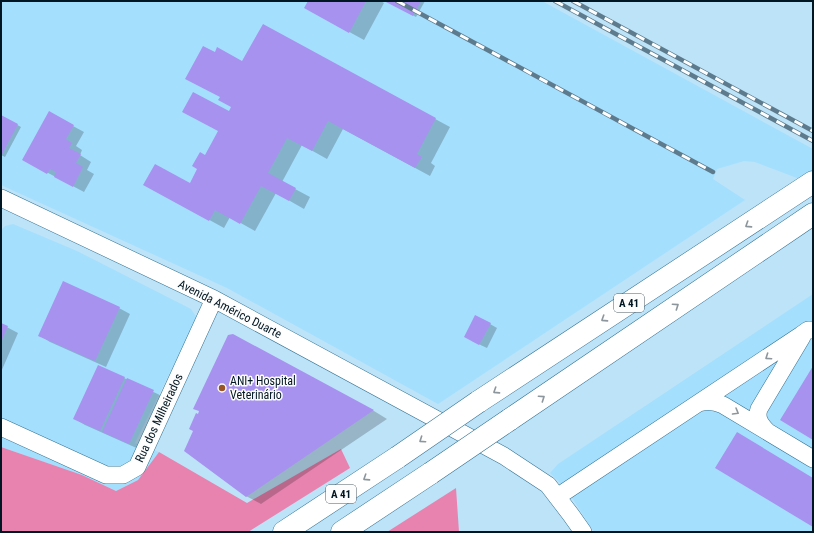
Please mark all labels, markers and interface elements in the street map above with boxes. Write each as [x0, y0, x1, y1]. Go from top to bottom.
one-way arrow [745, 220, 752, 227]
street label: Avenida Américo Duarte [176, 277, 284, 341]
road number: A 41 [614, 294, 644, 312]
one-way arrow [672, 303, 679, 311]
one-way arrow [601, 314, 608, 322]
one-way arrow [765, 352, 772, 360]
street label: Rua dos Milheirados [132, 371, 186, 465]
place label: ANI+ Hospital Veterinário [230, 374, 296, 402]
marker: ANI+ Hospital Veterinário [217, 383, 227, 393]
one-way arrow [493, 386, 500, 393]
one-way arrow [537, 396, 544, 403]
one-way arrow [731, 408, 739, 415]
one-way arrow [419, 435, 426, 443]
one-way arrow [363, 473, 370, 481]
road number: A 41 [326, 485, 356, 503]

